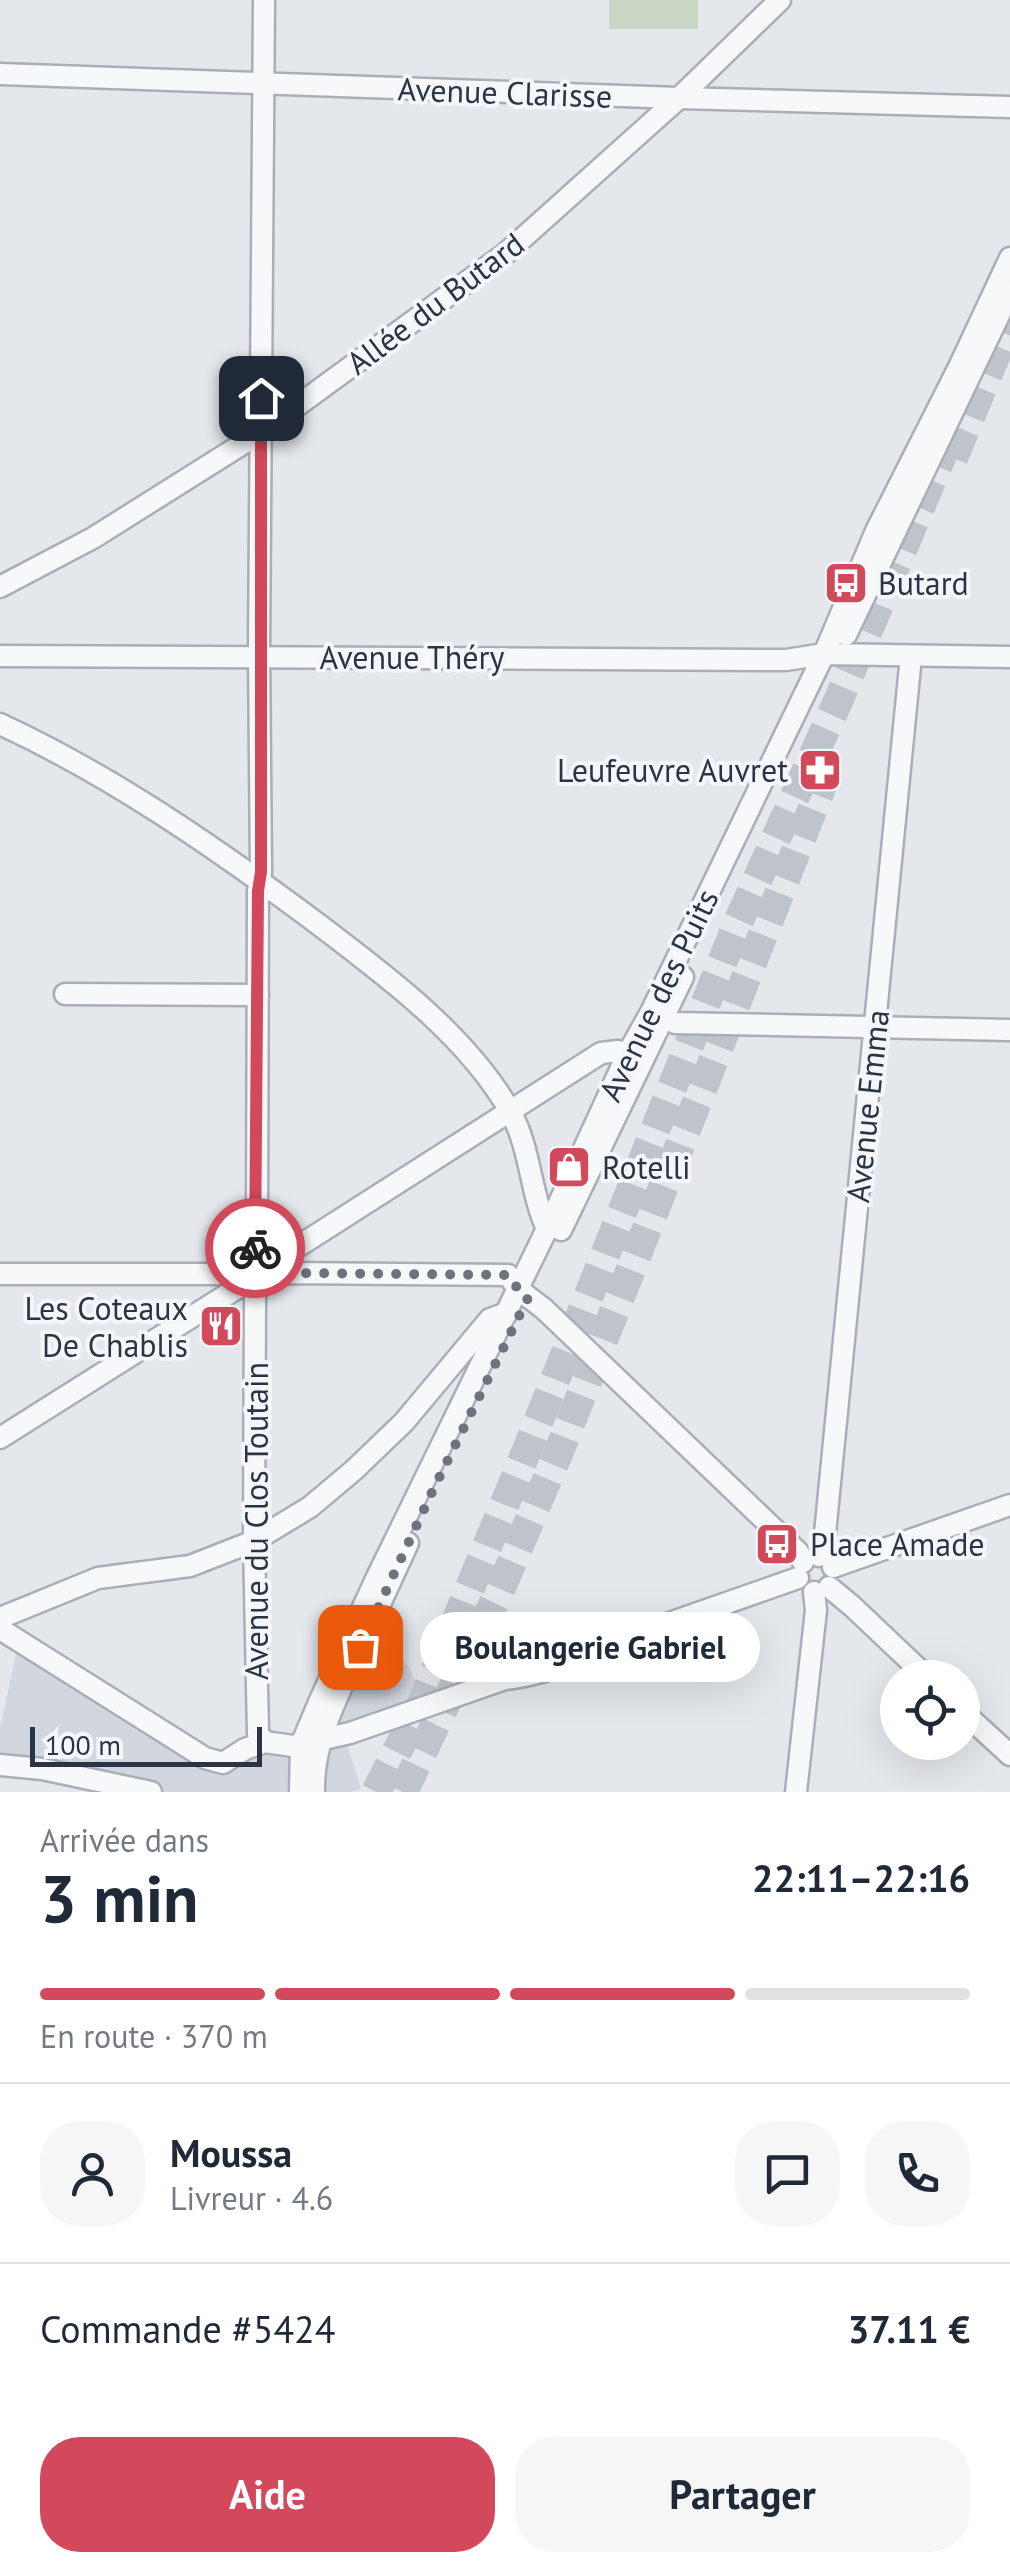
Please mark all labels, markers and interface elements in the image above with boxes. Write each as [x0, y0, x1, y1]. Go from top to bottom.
street label: Avenue Clarisse [397, 67, 613, 117]
street label: Allée du Butard [338, 222, 532, 384]
pin [219, 356, 304, 441]
icon: home [234, 371, 289, 426]
bus stop icon: Butard [823, 560, 869, 606]
place label: Butard [878, 562, 969, 604]
street label: Avenue Théry [320, 636, 504, 678]
pharmacy icon: Leufeuvre Auvret [797, 747, 843, 793]
place label: Leufeuvre Auvret [557, 749, 788, 791]
street label: Avenue des Puits [589, 882, 727, 1108]
street label: Avenue Emma [836, 1008, 898, 1204]
shop icon: Rotelli [546, 1144, 592, 1190]
place label: Rotelli [602, 1146, 691, 1188]
courier [205, 1198, 305, 1298]
icon: bike [228, 1221, 283, 1276]
place label: Les Coteaux De Chablis [24, 1287, 188, 1366]
restaurant icon: Les Coteaux De Chablis [198, 1303, 244, 1349]
street label: Avenue du Clos Toutain [235, 1362, 277, 1680]
bus stop icon: Place Amade [754, 1521, 800, 1567]
place label: Place Amade [810, 1523, 985, 1565]
pin [318, 1605, 403, 1690]
callout: Boulangerie Gabriel [420, 1612, 760, 1682]
icon: bag [333, 1620, 388, 1675]
text: Boulangerie Gabriel [454, 1626, 726, 1668]
map controls [880, 1660, 980, 1760]
button: locate [880, 1660, 980, 1760]
scale bar [30, 1722, 262, 1766]
text: 100 m [45, 1726, 121, 1763]
text: Arrivée dans [40, 1819, 209, 1861]
text: 22:11–22:16 [752, 1853, 970, 1902]
text: 3 min [40, 1856, 199, 1940]
text: En route · 370 m [40, 2015, 268, 2057]
button: person [40, 2121, 145, 2226]
button: chat [735, 2121, 840, 2226]
button: phone [865, 2121, 970, 2226]
text: Moussa [170, 2128, 292, 2177]
text: Livreur · 4.6 [170, 2177, 333, 2219]
text: Commande #5424 [40, 2304, 336, 2353]
text: 37.11 € [848, 2304, 970, 2353]
button: Aide [40, 2437, 495, 2552]
button: Partager [515, 2437, 970, 2552]

